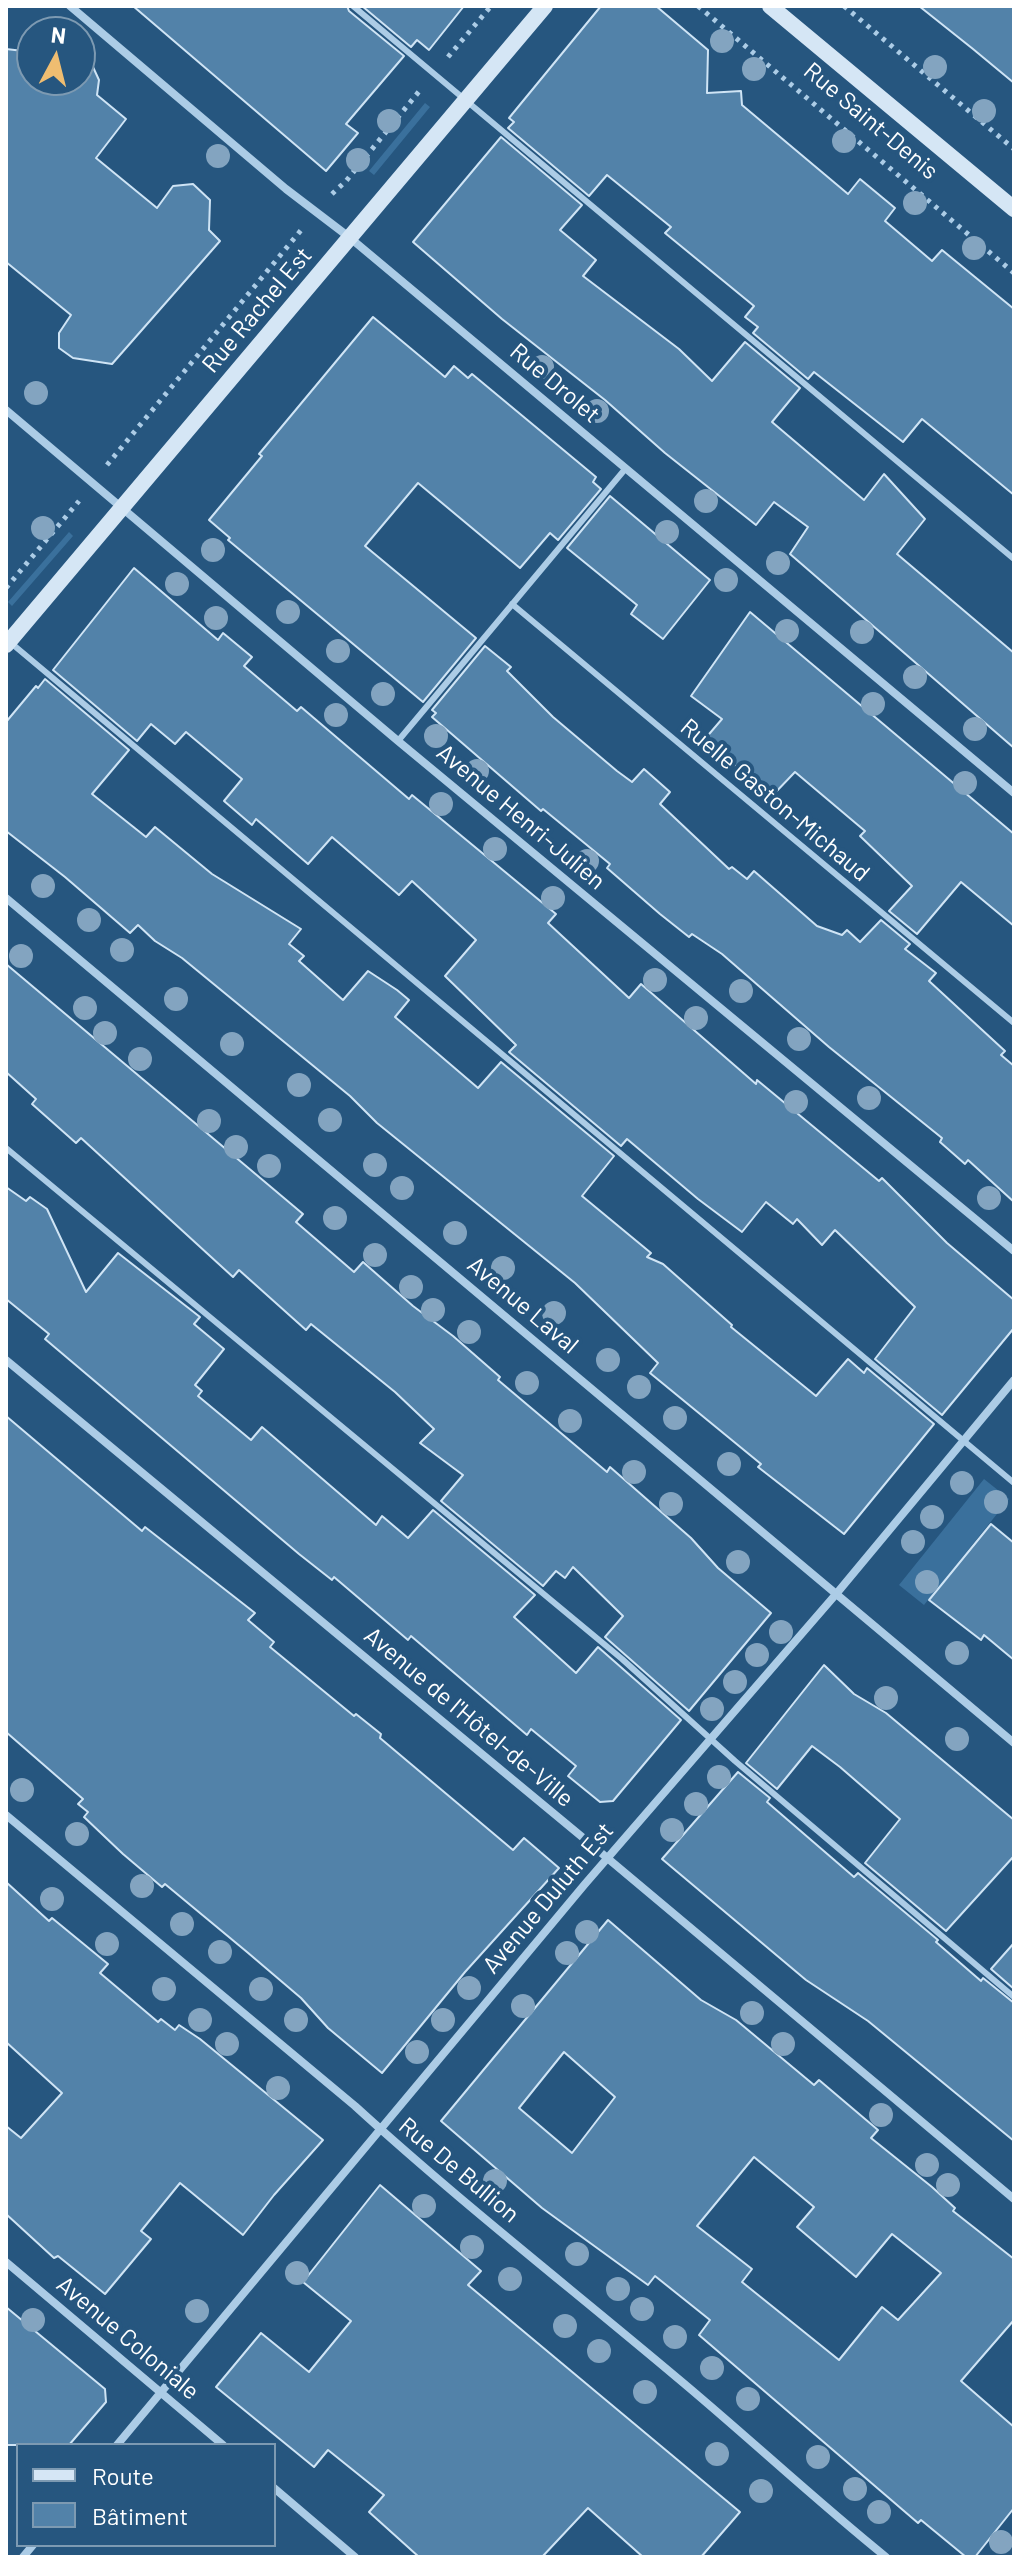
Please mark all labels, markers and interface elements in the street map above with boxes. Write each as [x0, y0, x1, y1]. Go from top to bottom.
north arrow [16, 16, 96, 96]
text: N [50, 20, 68, 48]
street label: Rue Saint-Denis [798, 56, 944, 186]
street label: Rue Rachel Est [196, 241, 318, 379]
street label: Rue Drolet [504, 337, 606, 429]
street label: Ruelle Gaston-Michaud [675, 713, 875, 887]
street label: Avenue Henri-Julien [431, 738, 611, 896]
street label: Avenue Laval [462, 1250, 584, 1360]
street label: Avenue de l'Hôtel-de-Ville [358, 1621, 580, 1813]
street label: Avenue Duluth Est [477, 1817, 619, 1979]
street label: Rue De Bullion [393, 2111, 525, 2229]
street label: Avenue Coloniale [51, 2270, 205, 2406]
legend [16, 2443, 276, 2547]
text: Route [92, 2461, 154, 2490]
text: Bâtiment [92, 2501, 188, 2530]

